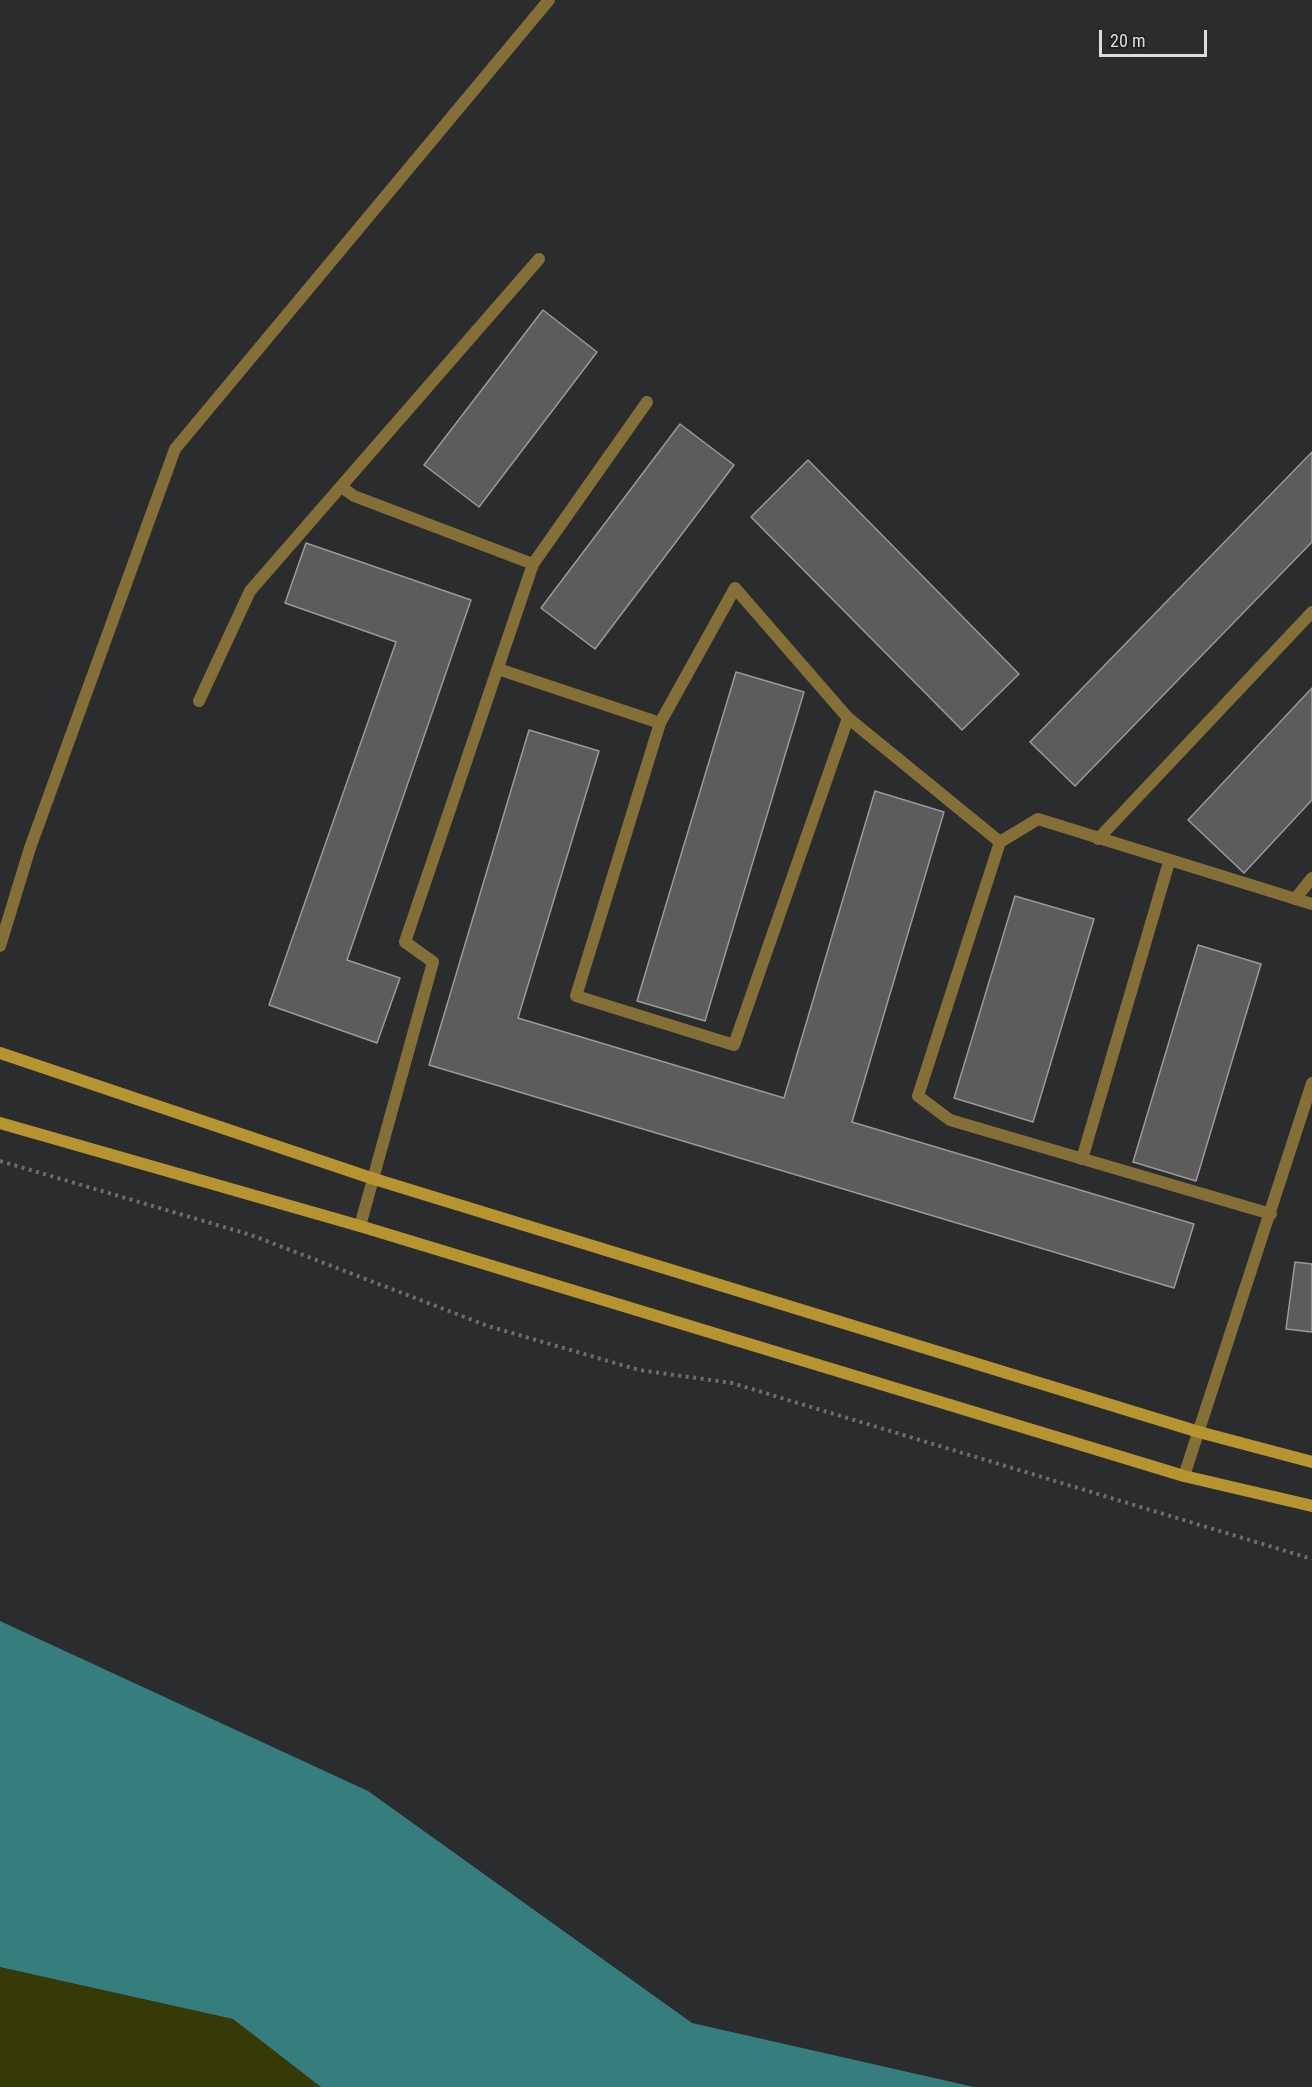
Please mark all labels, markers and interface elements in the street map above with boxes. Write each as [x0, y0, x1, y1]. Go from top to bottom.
scale bar [1102, 18, 1210, 56]
text: 20 m [1110, 30, 1145, 51]

